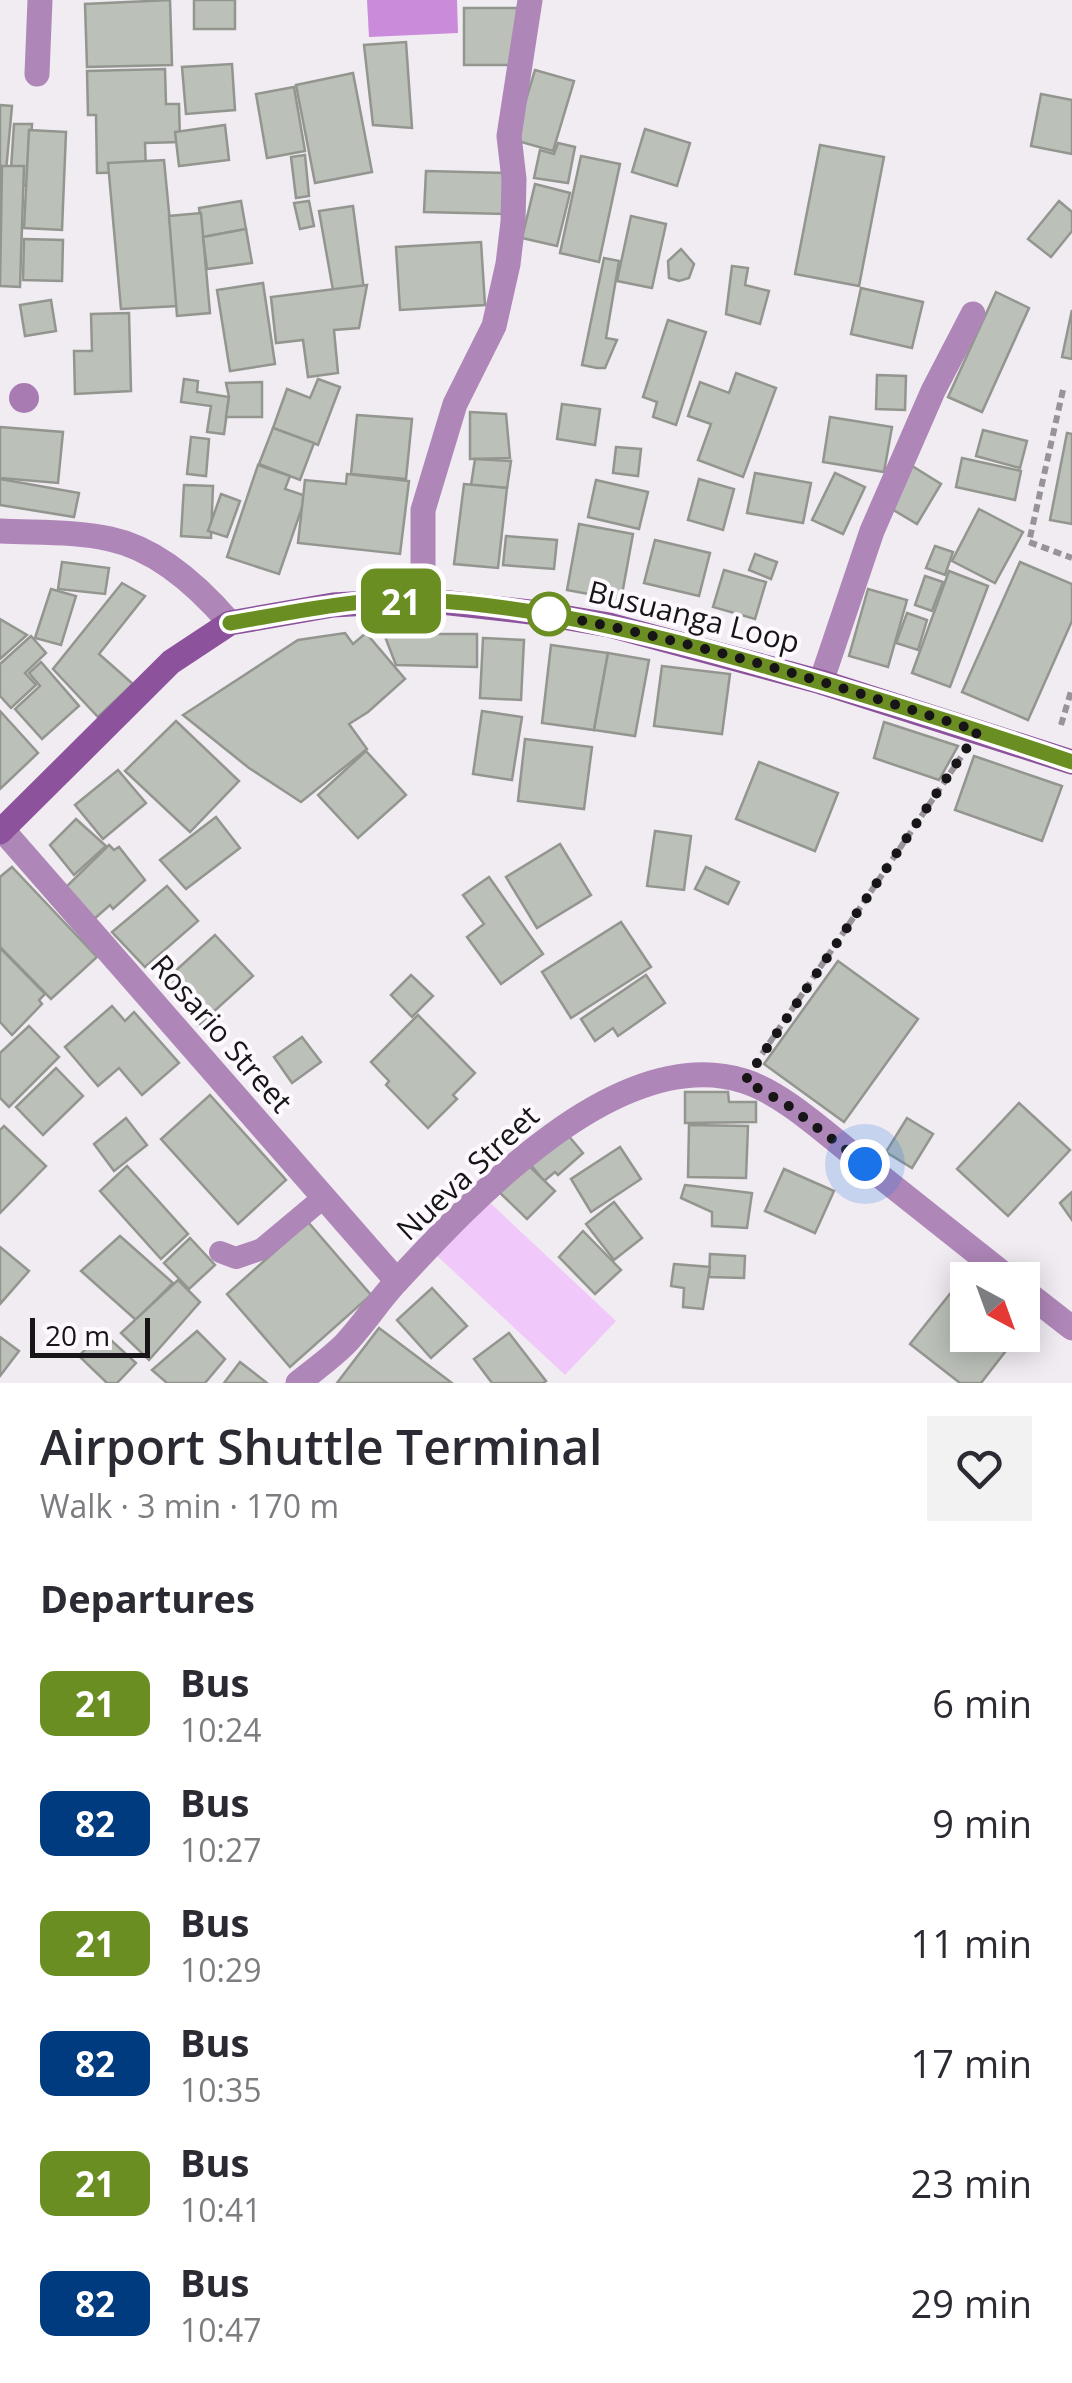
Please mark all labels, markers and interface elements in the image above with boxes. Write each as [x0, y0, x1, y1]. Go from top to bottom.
line badge: 21 [356, 568, 446, 634]
street label: Busuanga Loop [584, 570, 804, 662]
text: 21 [381, 578, 421, 625]
unlabelled marker [528, 593, 570, 635]
street label: Rosario Street [142, 945, 302, 1121]
street label: Nueva Street [387, 1095, 547, 1249]
your location [840, 1139, 890, 1189]
north arrow [950, 1262, 1040, 1352]
map controls [950, 1262, 1040, 1352]
scale bar [30, 1313, 150, 1358]
text: 20 m [45, 1316, 110, 1354]
text: Airport Shuttle Terminal [40, 1414, 602, 1479]
button: heart [927, 1416, 1032, 1521]
text: Walk · 3 min · 170 m [40, 1484, 339, 1527]
text: Departures [40, 1572, 255, 1624]
text: Bus [180, 1656, 249, 1708]
text: 6 min [932, 1677, 1032, 1729]
text: 21 [75, 1680, 115, 1727]
text: 10:24 [180, 1708, 262, 1751]
text: Bus [180, 1776, 249, 1828]
text: 9 min [932, 1797, 1032, 1849]
text: 82 [75, 1800, 115, 1847]
text: 10:27 [180, 1828, 262, 1871]
text: Bus [180, 1896, 249, 1948]
text: 11 min [911, 1917, 1032, 1969]
text: 21 [75, 1920, 115, 1967]
text: 10:29 [180, 1948, 262, 1991]
text: Bus [180, 2016, 249, 2068]
text: 17 min [911, 2037, 1032, 2089]
text: 82 [75, 2040, 115, 2087]
text: 10:35 [180, 2068, 262, 2111]
text: Bus [180, 2136, 249, 2188]
text: 23 min [911, 2157, 1032, 2209]
text: 21 [75, 2160, 115, 2207]
text: 10:41 [180, 2188, 262, 2231]
text: Bus [180, 2256, 249, 2308]
text: 29 min [911, 2277, 1032, 2329]
text: 82 [75, 2280, 115, 2327]
text: 10:47 [180, 2308, 262, 2351]

